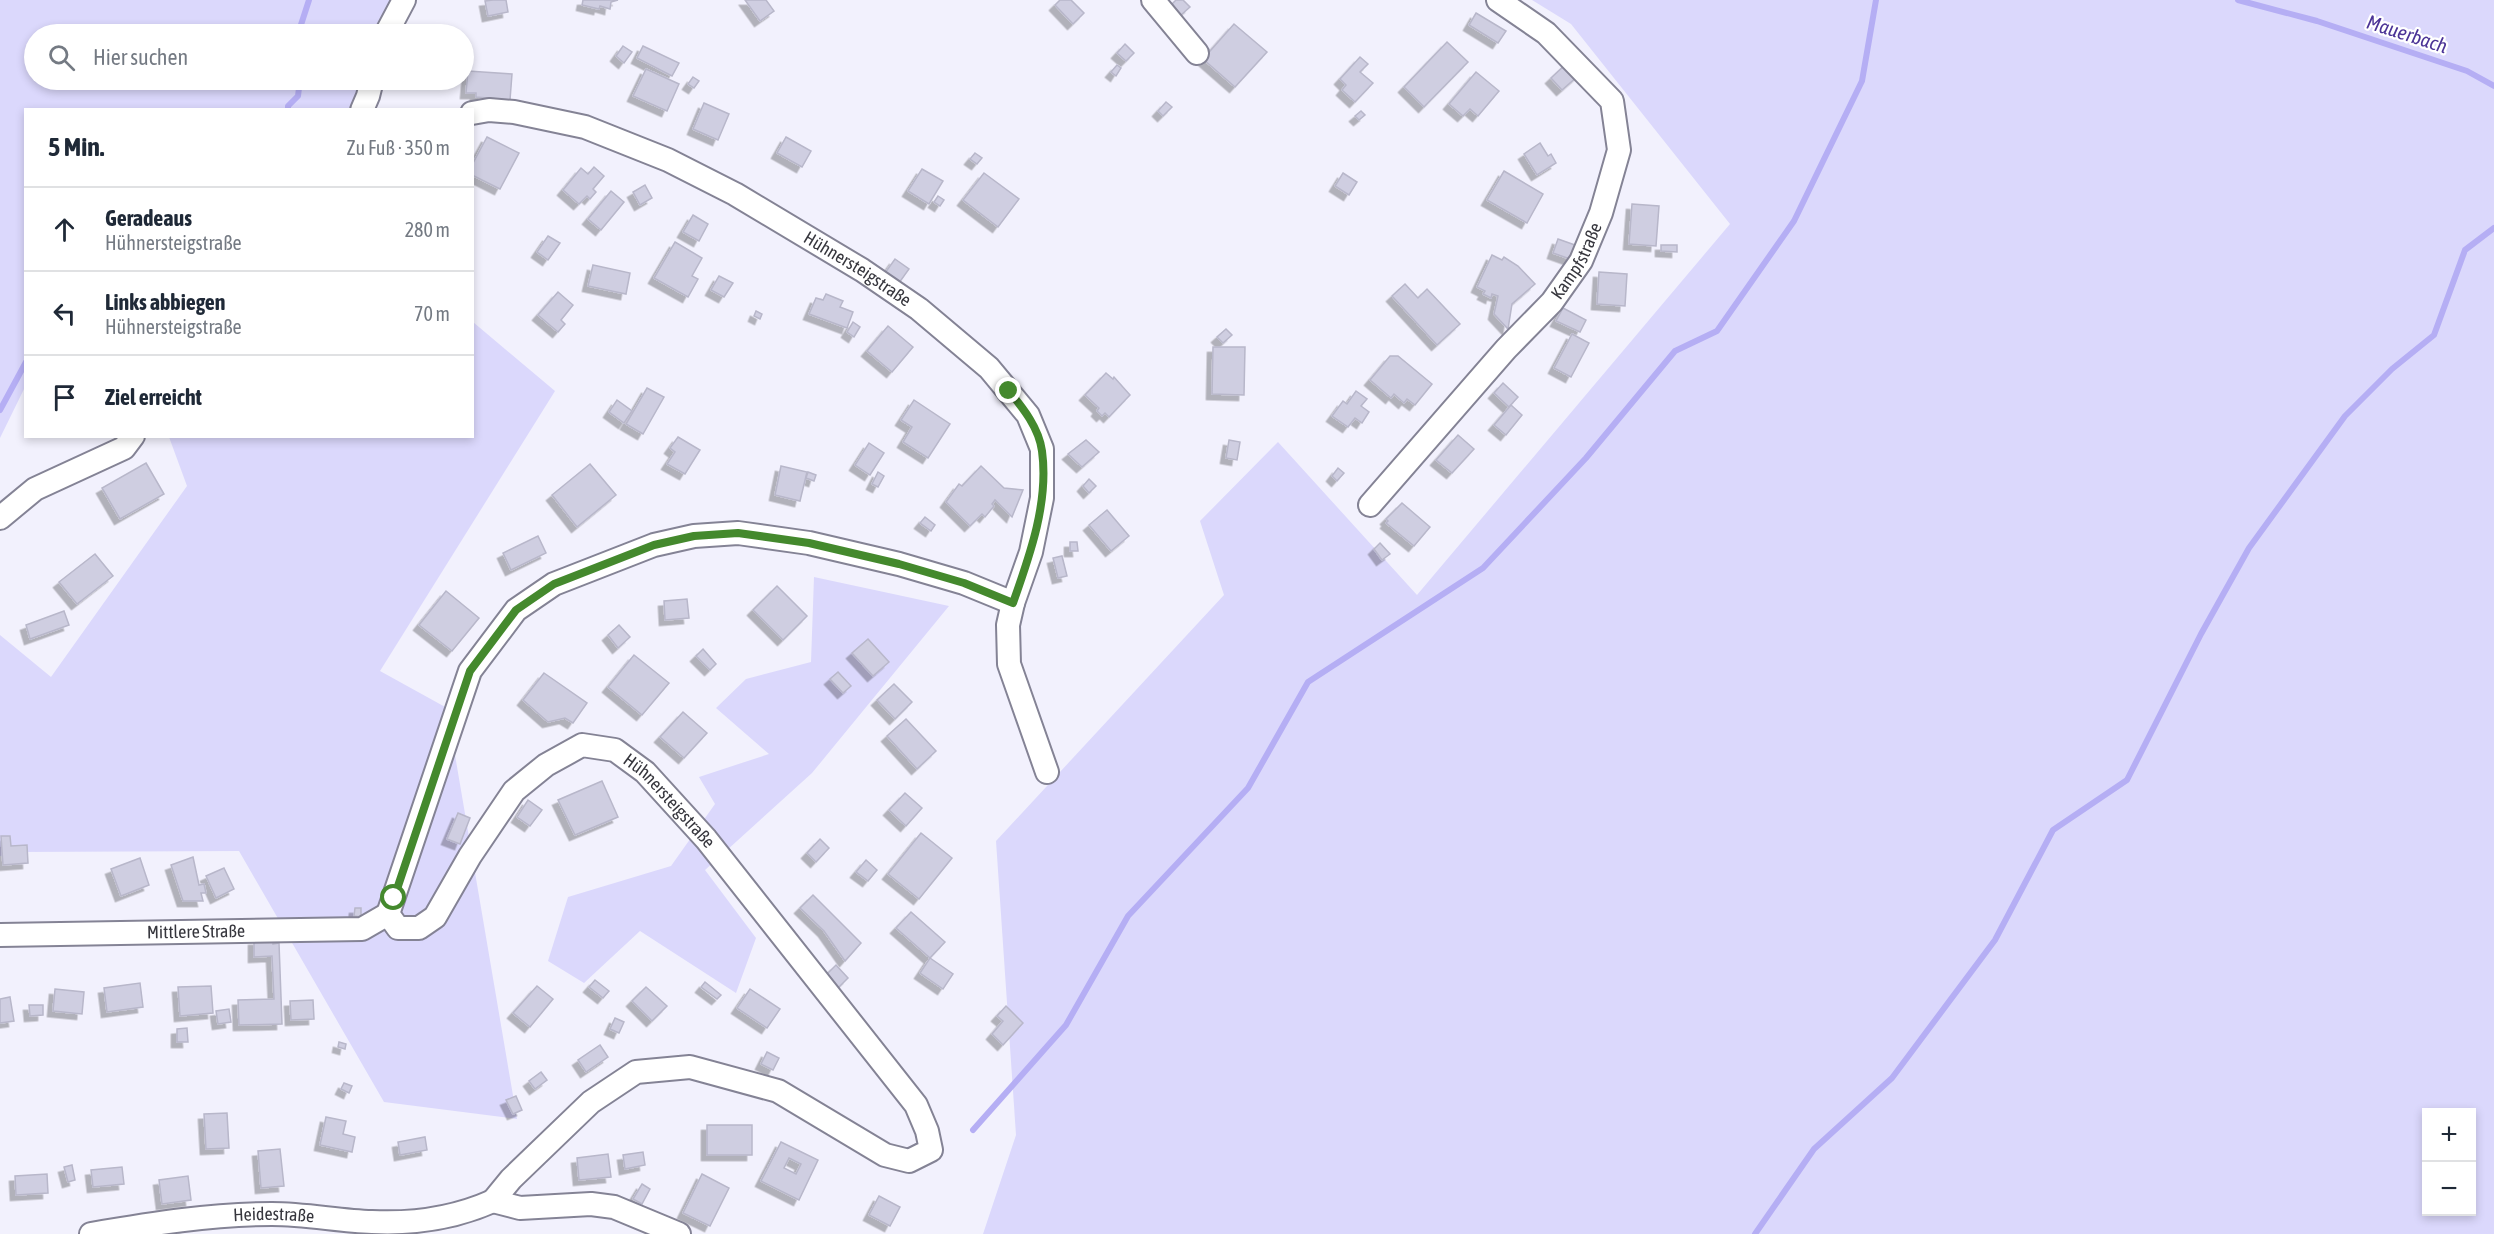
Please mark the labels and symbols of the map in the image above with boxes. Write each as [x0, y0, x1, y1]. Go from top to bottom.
water label: Mauerbach [2364, 10, 2451, 57]
street label: Kampfstraße [1546, 219, 1606, 303]
street label: Hühnersteigstraße [800, 227, 915, 311]
route end [995, 377, 1021, 403]
street label: Hühnersteigstraße [620, 749, 720, 852]
route start [380, 884, 406, 910]
street label: Mittlere Straße [147, 920, 245, 943]
street label: Heidestraße [233, 1203, 315, 1227]

